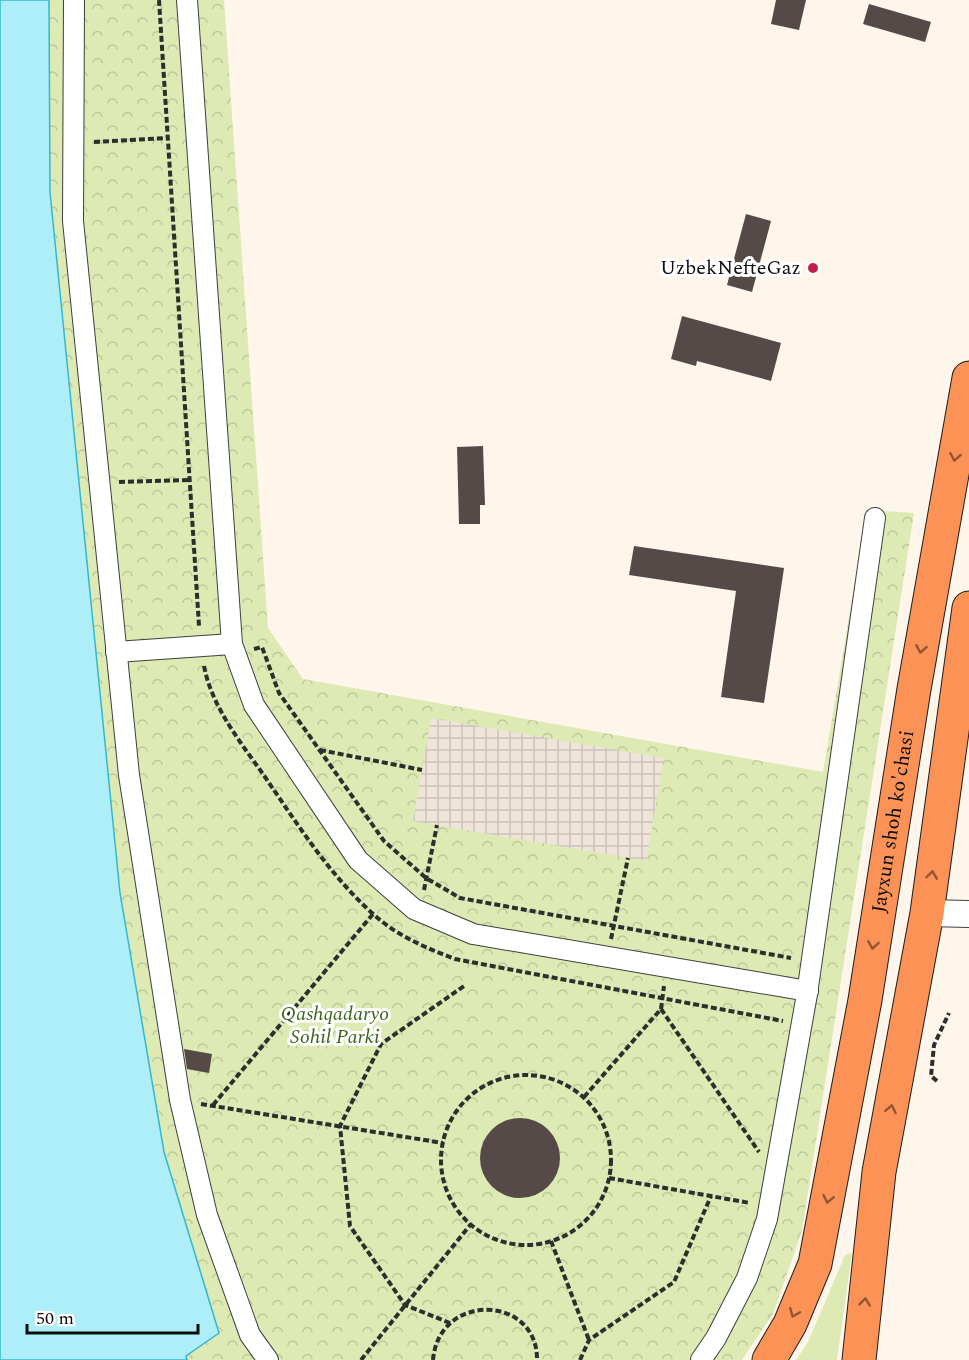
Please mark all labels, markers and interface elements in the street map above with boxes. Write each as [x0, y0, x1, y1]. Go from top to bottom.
place label: UzbekNefteGaz [660, 253, 801, 283]
marker: UzbekNefteGaz [806, 261, 820, 275]
one-way arrow [949, 451, 962, 461]
one-way arrow [915, 643, 928, 653]
street label: Jayxun shoh ko'chasi [864, 728, 922, 915]
one-way arrow [926, 871, 938, 880]
one-way arrow [868, 940, 880, 950]
park label: Qashqadaryo Sohil Parki [281, 999, 389, 1052]
one-way arrow [884, 1104, 896, 1113]
one-way arrow [822, 1194, 835, 1204]
scale bar [27, 1297, 198, 1335]
one-way arrow [858, 1297, 871, 1306]
text: 50 m [36, 1305, 74, 1332]
one-way arrow [789, 1307, 801, 1318]

